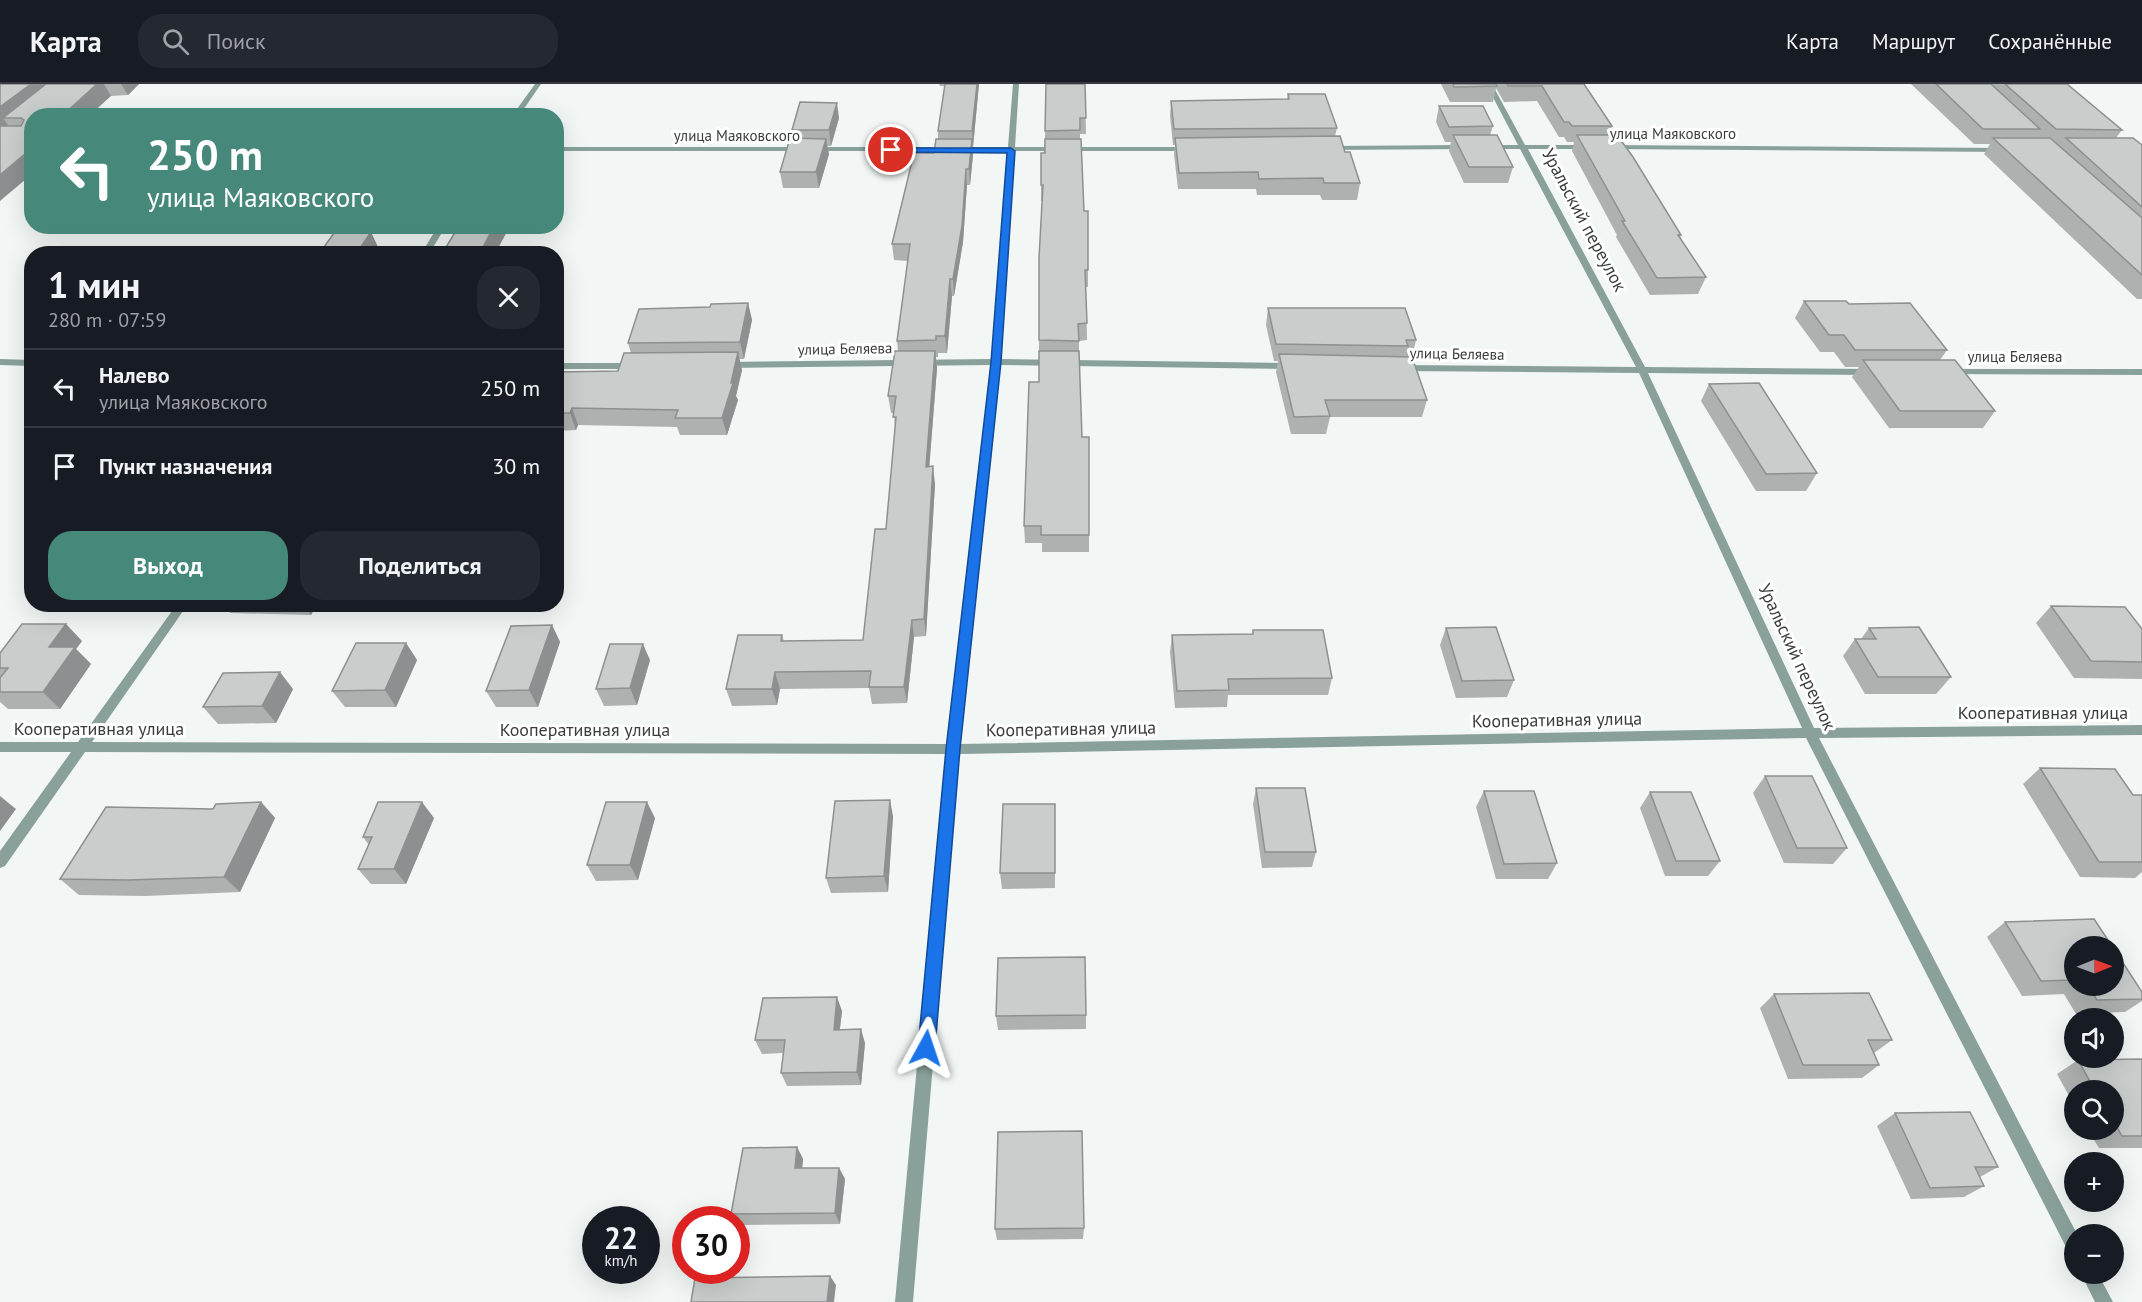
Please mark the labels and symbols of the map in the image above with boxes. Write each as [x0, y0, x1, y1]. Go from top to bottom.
pin [865, 124, 916, 175]
street label: улица Маяковского [1610, 124, 1736, 143]
street label: улица Маяковского [674, 126, 800, 145]
street label: Уральский переулок [1537, 144, 1632, 296]
street label: улица Беляева [797, 338, 893, 359]
street label: улица Беляева [1409, 343, 1505, 364]
street label: улица Беляева [1968, 347, 2062, 366]
street label: Уральский переулок [1753, 580, 1842, 734]
street label: Кооперативная улица [1958, 701, 2128, 724]
street label: Кооперативная улица [1472, 707, 1642, 732]
street label: Кооперативная улица [986, 716, 1156, 741]
street label: Кооперативная улица [14, 717, 184, 740]
street label: Кооперативная улица [500, 718, 670, 741]
north arrow [2064, 936, 2124, 996]
position arrow [894, 1016, 958, 1080]
speed limit sign: 30 [672, 1206, 750, 1284]

